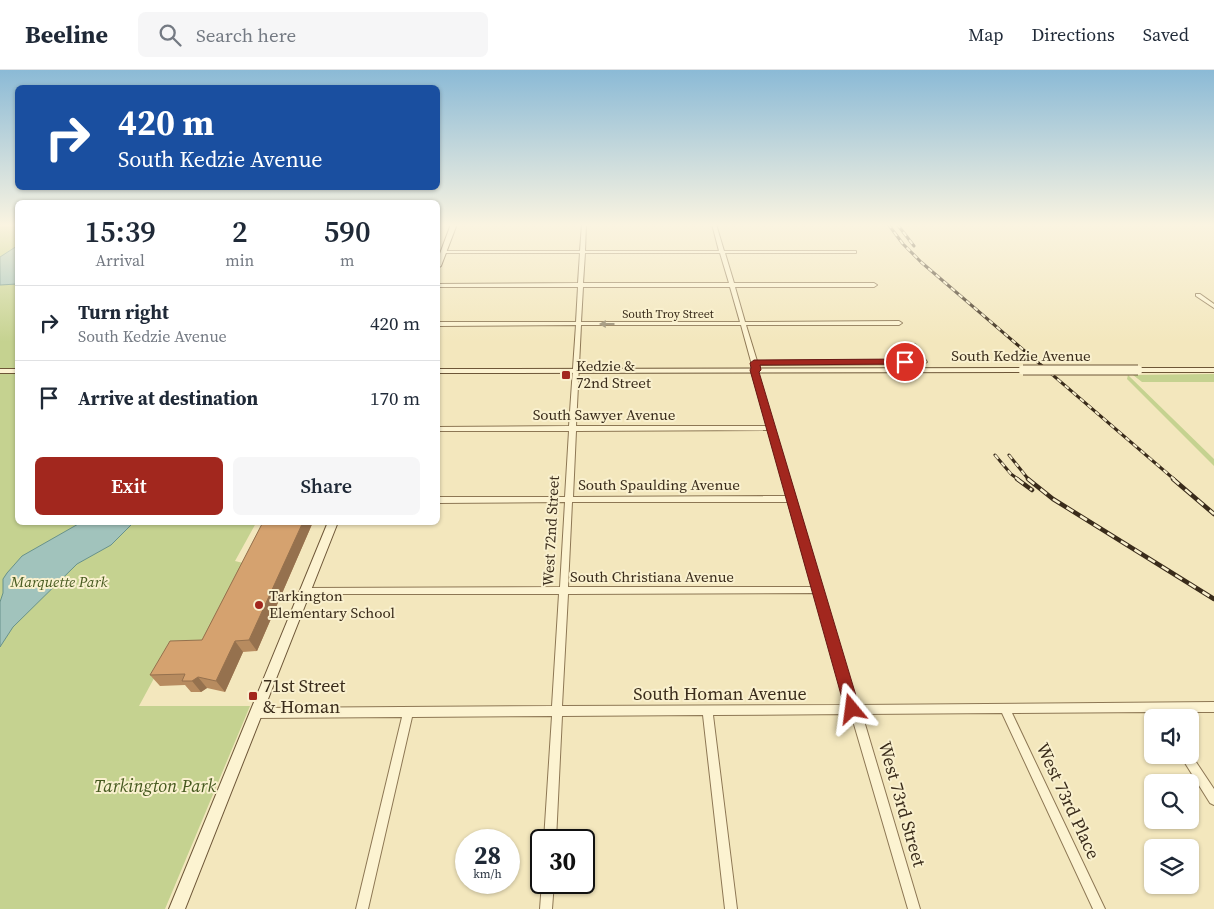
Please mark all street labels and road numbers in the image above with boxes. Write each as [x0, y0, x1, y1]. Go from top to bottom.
street label: South Troy Street [622, 306, 714, 322]
street label: South Kedzie Avenue [951, 345, 1091, 366]
street label: South Sawyer Avenue [533, 404, 676, 425]
street label: South Spaulding Avenue [578, 474, 740, 495]
street label: West 72nd Street [537, 475, 564, 587]
street label: South Christiana Avenue [570, 566, 734, 587]
street label: South Homan Avenue [633, 681, 807, 706]
street label: West 73rd Street [873, 738, 932, 870]
street label: West 73rd Place [1031, 738, 1106, 863]

